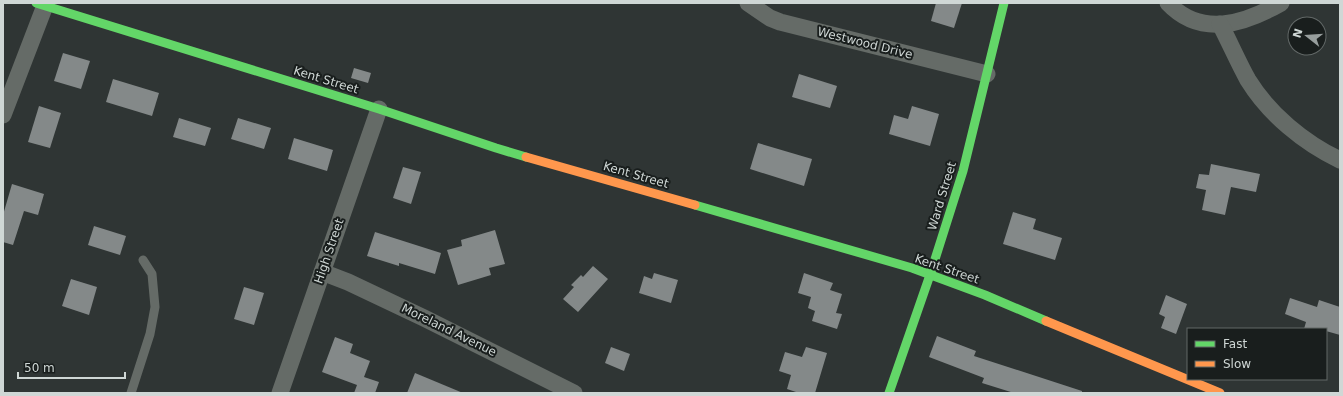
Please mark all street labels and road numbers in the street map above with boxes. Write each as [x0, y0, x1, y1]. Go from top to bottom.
street label: Westwood Drive [816, 24, 914, 62]
street label: Kent Street [292, 63, 360, 97]
street label: Kent Street [602, 159, 671, 191]
street label: Ward Street [925, 160, 959, 232]
street label: High Street [311, 216, 347, 285]
street label: Kent Street [913, 251, 981, 287]
street label: Moreland Avenue [399, 301, 499, 359]

